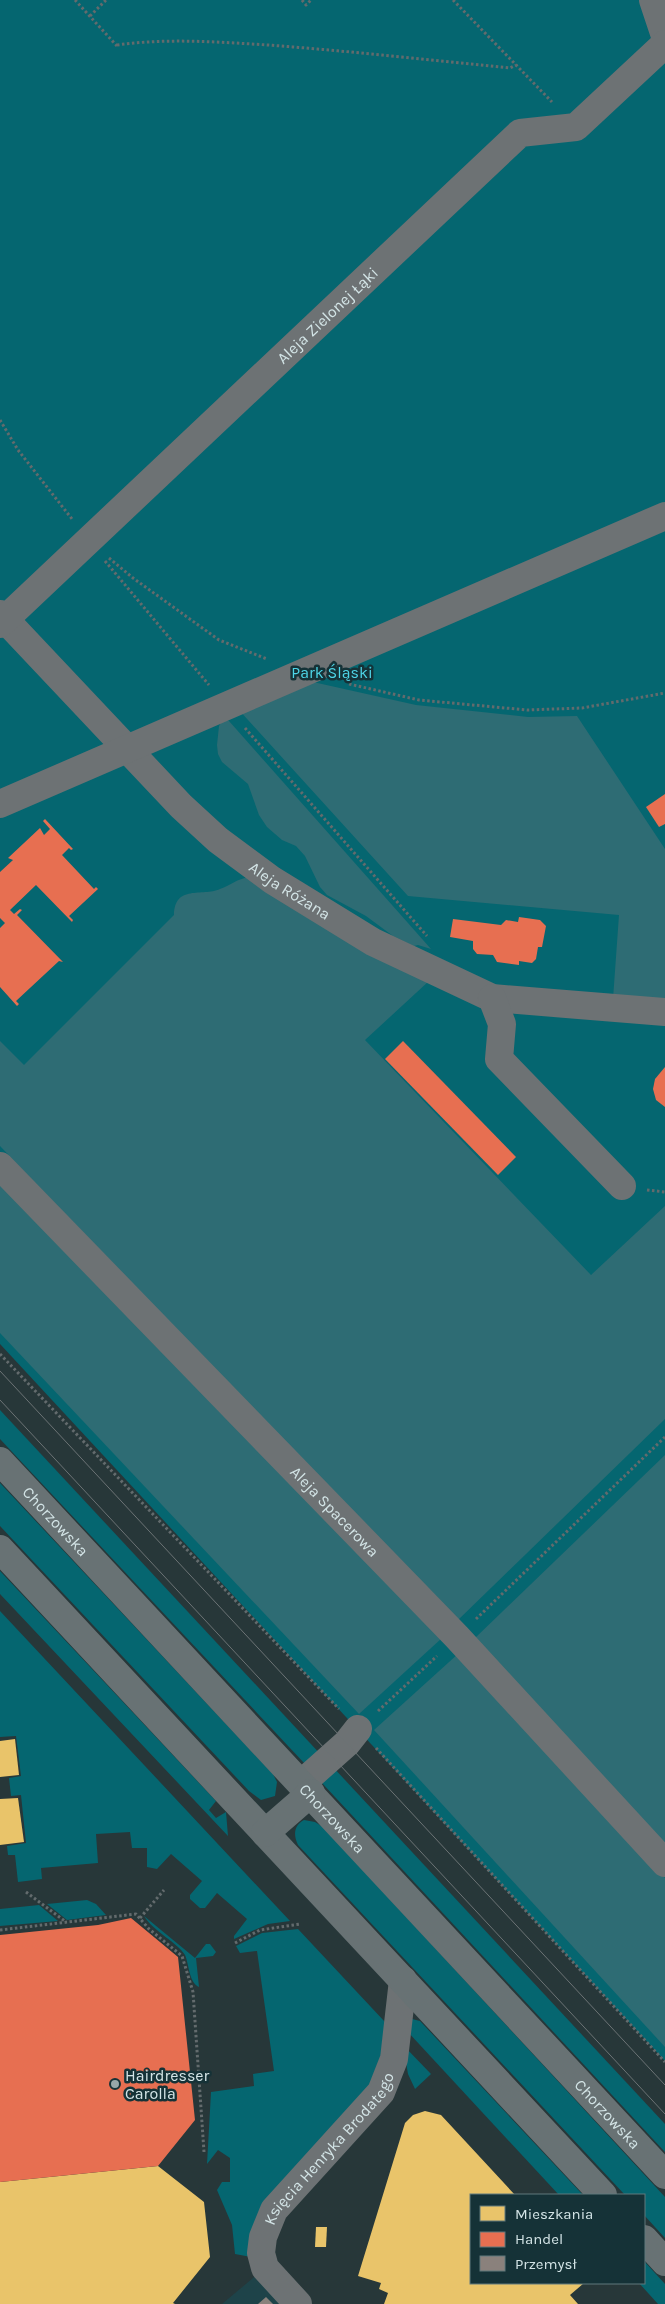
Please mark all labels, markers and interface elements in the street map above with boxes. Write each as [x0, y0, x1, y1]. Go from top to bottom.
street label: Aleja Zielonej Łąki [273, 263, 382, 368]
park label: Park Śląski [291, 663, 373, 682]
street label: Aleja Różana [245, 857, 334, 924]
street label: Aleja Spacerowa [286, 1462, 383, 1561]
street label: Chorzowska [19, 1483, 93, 1560]
street label: Chorzowska [295, 1780, 369, 1857]
place label: Hairdresser Carolla [125, 2066, 210, 2103]
street label: Księcia Henryka Brodatego [260, 2069, 398, 2228]
street label: Chorzowska [571, 2075, 645, 2153]
marker: Hairdresser Carolla [109, 2078, 121, 2090]
legend [470, 2194, 645, 2284]
text: Mieszkania [515, 2205, 593, 2223]
text: Handel [515, 2230, 563, 2248]
text: Przemysł [515, 2255, 577, 2273]

